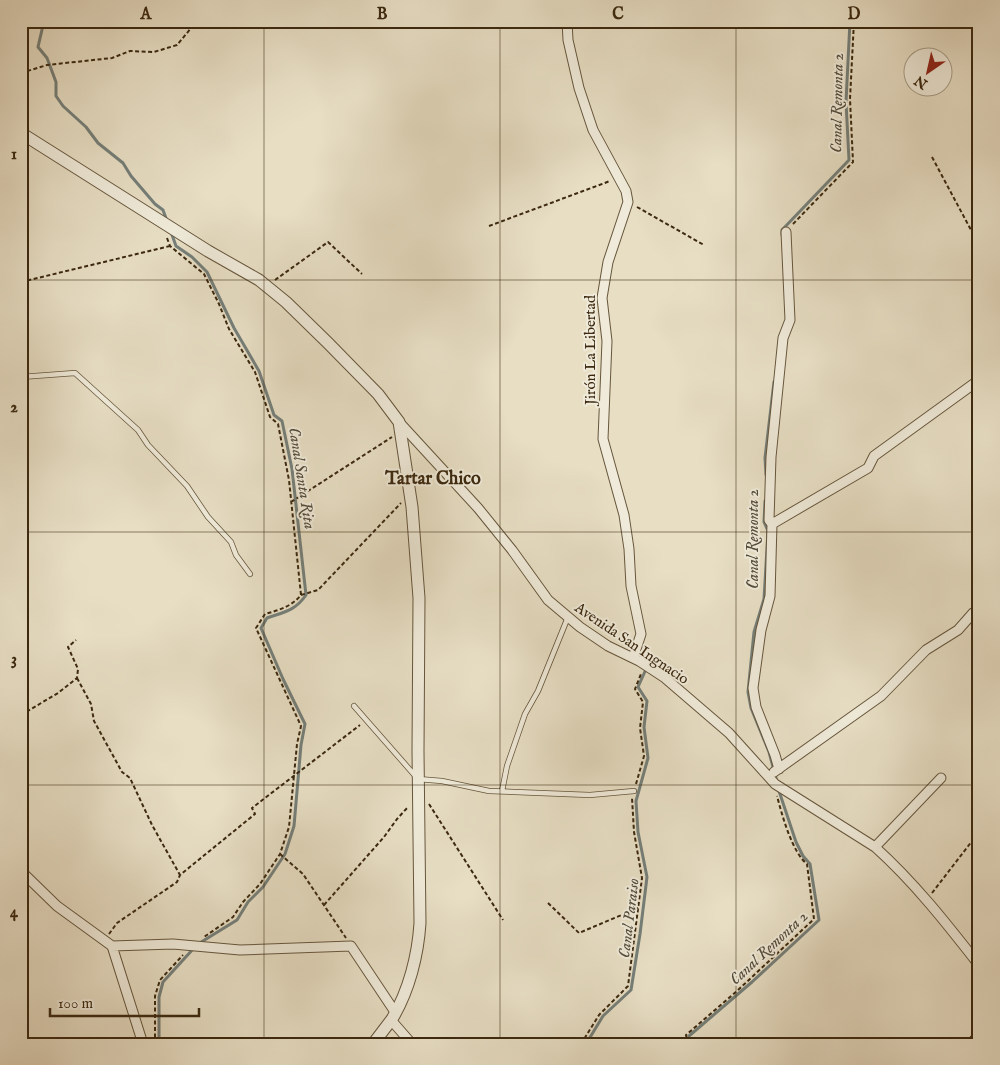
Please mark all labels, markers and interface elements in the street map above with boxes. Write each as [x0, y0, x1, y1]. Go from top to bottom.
text: A [140, 5, 153, 25]
text: B [377, 5, 388, 25]
text: C [612, 5, 624, 25]
text: D [848, 5, 861, 25]
north arrow [902, 48, 952, 98]
water label: Canal Remonta 2 [827, 53, 849, 153]
text: N [911, 71, 932, 93]
text: 1 [11, 145, 17, 165]
street label: Jirón La Libertad [581, 294, 600, 407]
text: 2 [10, 398, 18, 418]
water label: Canal Santa Rita [283, 426, 319, 531]
district label: Tartar Chico [384, 468, 481, 491]
water label: Canal Remonta 2 [744, 489, 764, 589]
street label: Avenida San Ingnacio [570, 598, 693, 689]
text: 3 [11, 650, 17, 670]
water label: Canal Paraiso [615, 877, 645, 959]
text: 4 [10, 903, 19, 923]
water label: Canal Remonta 2 [726, 907, 813, 990]
scale bar [50, 985, 199, 1017]
text: 100 m [58, 994, 94, 1013]

